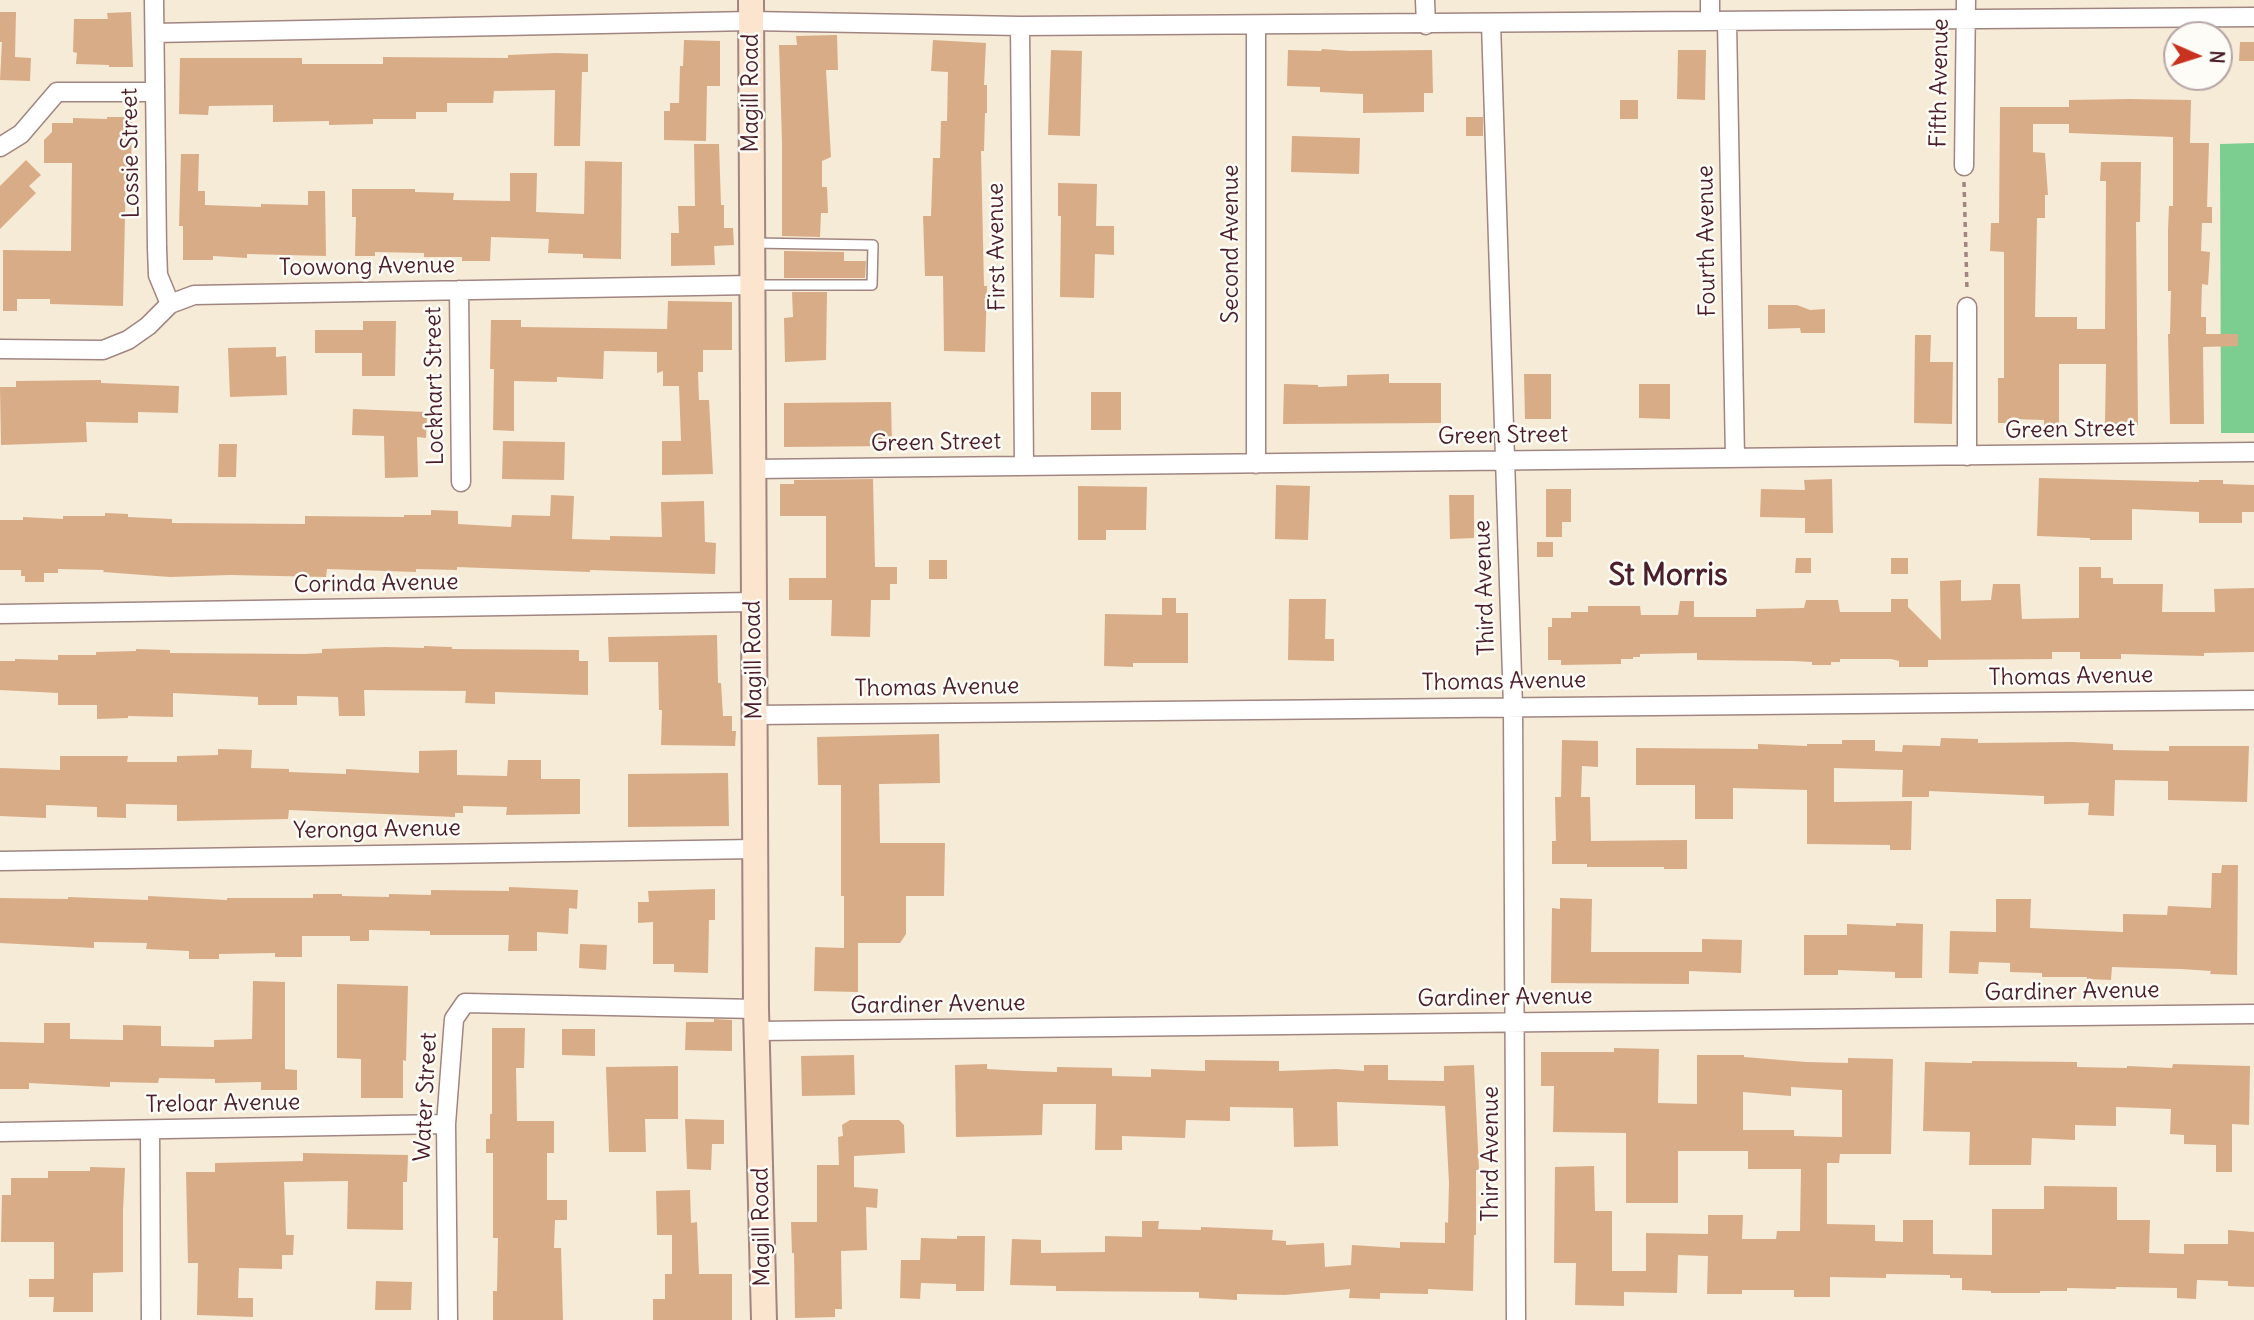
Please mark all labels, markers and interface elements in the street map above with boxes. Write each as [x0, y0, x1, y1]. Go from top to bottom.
street label: Fifth Avenue [1925, 18, 1955, 148]
north arrow [2163, 21, 2233, 91]
street label: Magill Road [737, 33, 765, 153]
text: N [2205, 50, 2229, 64]
street label: Lossie Street [116, 88, 146, 218]
street label: Second Avenue [1217, 164, 1245, 324]
street label: Fourth Avenue [1692, 165, 1722, 317]
street label: First Avenue [982, 183, 1012, 311]
street label: Toowong Avenue [279, 252, 455, 282]
street label: Lockhart Street [420, 306, 450, 466]
street label: Green Street [2005, 415, 2135, 445]
street label: Green Street [1438, 421, 1568, 451]
street label: Green Street [871, 428, 1001, 458]
street label: Third Avenue [1469, 520, 1501, 656]
district label: St Morris [1608, 558, 1728, 594]
street label: Corinda Avenue [293, 569, 459, 599]
street label: Magill Road [739, 600, 769, 720]
street label: Thomas Avenue [1988, 662, 2154, 692]
street label: Thomas Avenue [1421, 667, 1587, 697]
street label: Thomas Avenue [854, 673, 1020, 703]
street label: Yeronga Avenue [293, 815, 461, 845]
street label: Gardiner Avenue [1984, 977, 2160, 1007]
street label: Gardiner Avenue [1417, 983, 1593, 1013]
street label: Gardiner Avenue [850, 990, 1026, 1020]
street label: Water Street [409, 1032, 443, 1162]
street label: Third Avenue [1477, 1086, 1505, 1222]
street label: Treloar Avenue [145, 1089, 301, 1119]
street label: Magill Road [747, 1167, 777, 1287]

